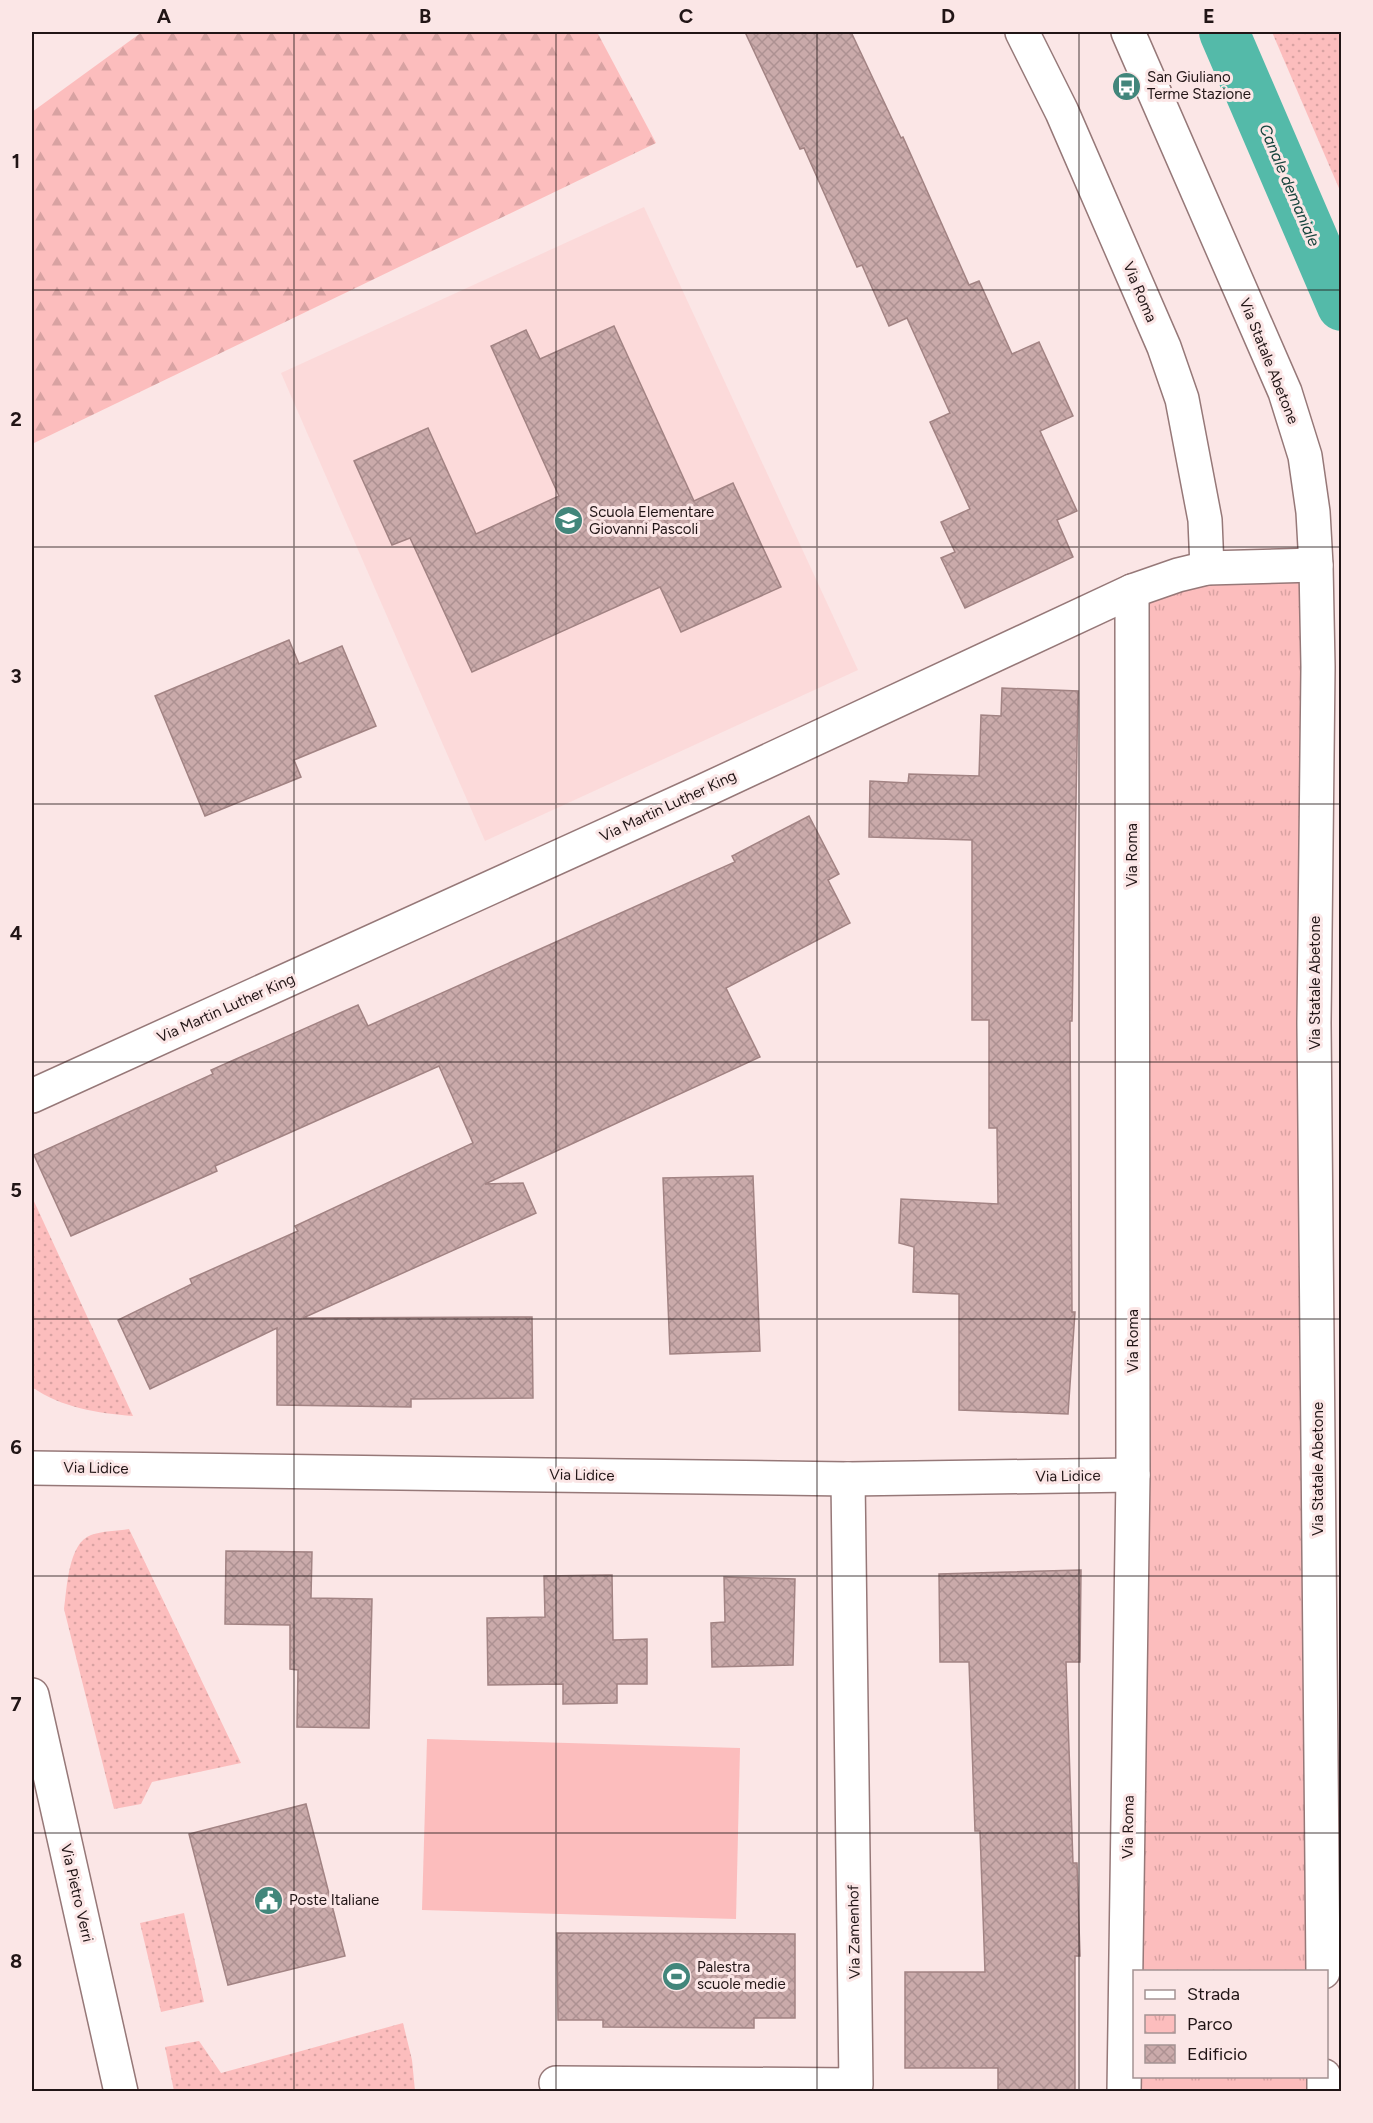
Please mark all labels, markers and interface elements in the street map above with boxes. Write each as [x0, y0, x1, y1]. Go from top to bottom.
text: A [157, 4, 172, 28]
text: B [419, 4, 431, 28]
text: C [679, 4, 693, 28]
text: D [941, 4, 955, 28]
text: E [1203, 4, 1215, 28]
place label: San Giuliano Terme Stazione [1147, 68, 1251, 103]
bus stop icon: San Giuliano Terme Stazione [1110, 70, 1142, 102]
water label: Canale demaniale [1255, 121, 1324, 249]
text: 1 [12, 149, 20, 173]
street label: Via Roma [1119, 259, 1161, 325]
street label: Via Statale Abetone [1236, 295, 1302, 427]
text: 2 [10, 407, 22, 431]
place label: Scuola Elementare Giovanni Pascoli [589, 503, 714, 538]
school or university icon: Scuola Elementare Giovanni Pascoli [552, 505, 584, 537]
text: 3 [10, 664, 22, 688]
street label: Via Martin Luther King [597, 766, 739, 846]
street label: Via Roma [1123, 823, 1141, 887]
street label: Via Statale Abetone [1306, 916, 1324, 1050]
text: 4 [10, 921, 23, 945]
street label: Via Martin Luther King [154, 970, 298, 1046]
text: 5 [10, 1178, 22, 1202]
street label: Via Roma [1124, 1309, 1142, 1373]
street label: Via Statale Abetone [1309, 1402, 1327, 1536]
text: 6 [10, 1435, 22, 1459]
street label: Via Lidice [63, 1458, 129, 1478]
street label: Via Lidice [549, 1465, 615, 1485]
street label: Via Lidice [1035, 1466, 1101, 1486]
text: 7 [10, 1692, 22, 1716]
street label: Via Roma [1118, 1795, 1138, 1859]
street label: Via Pietro Verri [57, 1842, 97, 1944]
public building icon: Poste Italiane [252, 1884, 284, 1916]
street label: Via Zamenhof [844, 1884, 864, 1979]
place label: Poste Italiane [289, 1891, 379, 1909]
text: 8 [10, 1949, 22, 1973]
place label: Palestra scuole medie [697, 1958, 786, 1993]
sports icon: Palestra scuole medie [660, 1960, 692, 1992]
legend [1133, 1970, 1328, 2078]
text: Strada [1187, 1983, 1240, 2005]
text: Parco [1187, 2013, 1233, 2035]
text: Edificio [1187, 2043, 1248, 2065]

